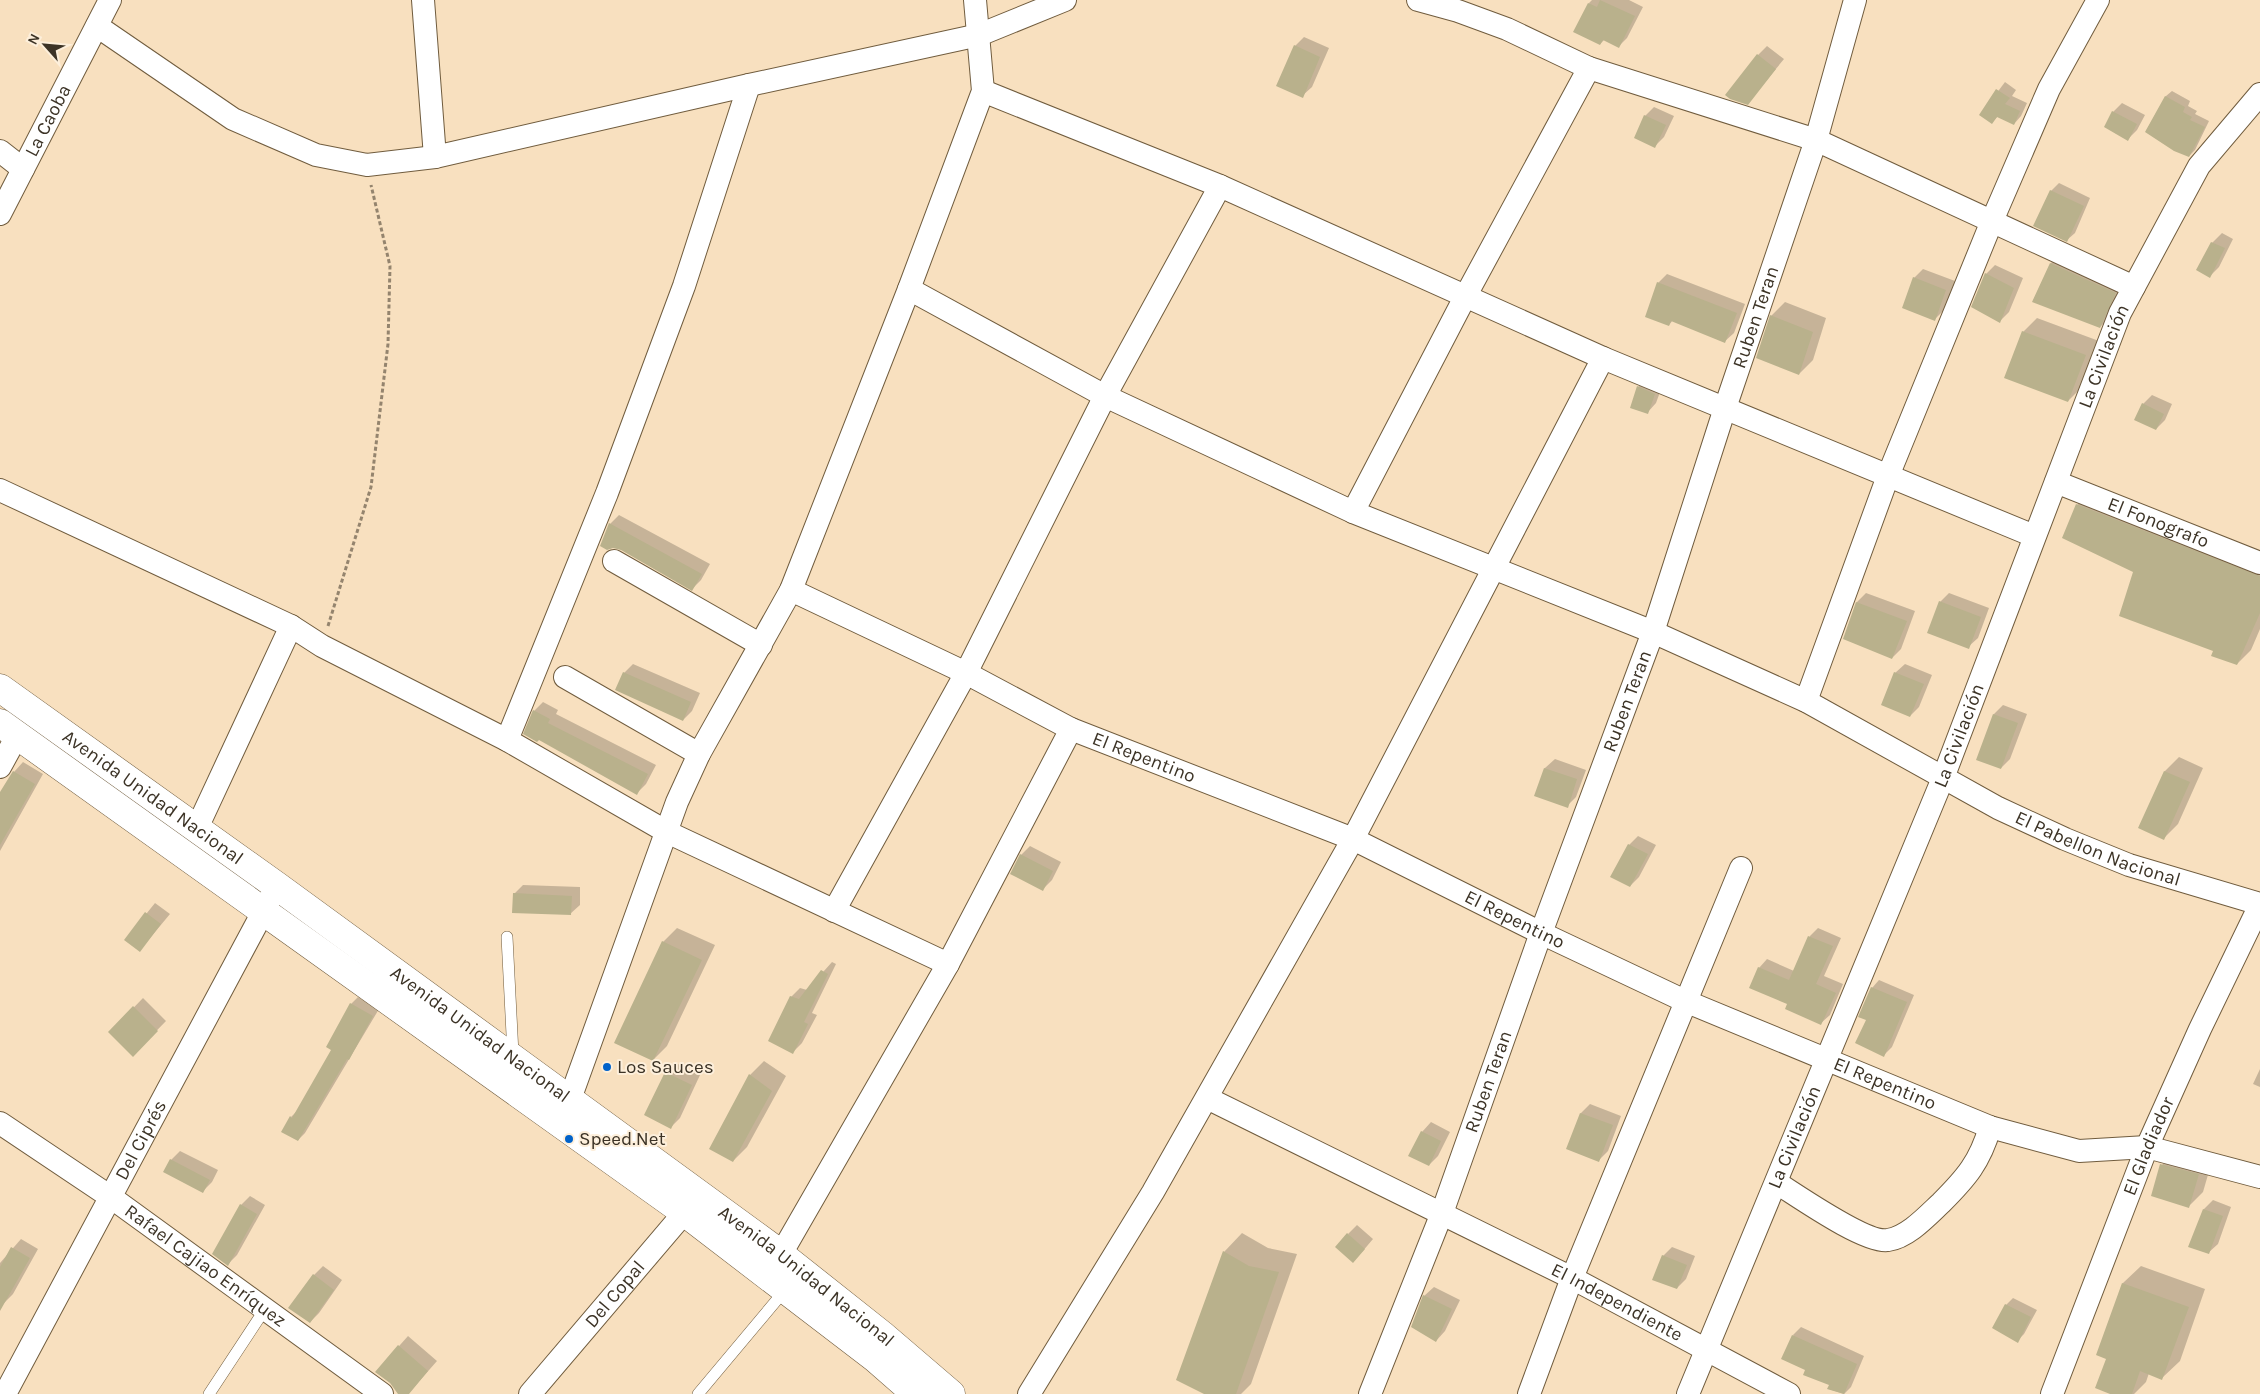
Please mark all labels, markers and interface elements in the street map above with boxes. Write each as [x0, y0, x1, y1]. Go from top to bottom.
north arrow [20, 20, 70, 70]
text: N [24, 31, 44, 48]
street label: La Caoba [20, 81, 76, 160]
street label: Ruben Teran [1728, 263, 1783, 371]
street label: La Civilación [2074, 300, 2134, 411]
street label: El Fonografo [2104, 493, 2212, 553]
street label: Ruben Teran [1598, 647, 1656, 755]
street label: La Civilación [1929, 681, 1989, 791]
street label: Avenida Unidad Nacional [58, 725, 248, 869]
street label: El Repentino [1089, 727, 1199, 788]
street label: El Pabellon Nacional [2012, 806, 2183, 891]
street label: El Repentino [1461, 886, 1568, 954]
street label: Avenida Unidad Nacional [386, 961, 574, 1107]
street label: Ruben Teran [1460, 1028, 1517, 1136]
street label: El Repentino [1830, 1053, 1939, 1115]
place label: Los Sauces [617, 1056, 714, 1078]
marker: Los Sauces [601, 1061, 613, 1073]
street label: La Civilación [1763, 1082, 1825, 1192]
street label: El Gladiador [2118, 1093, 2179, 1198]
street label: Del Ciprés [111, 1096, 171, 1184]
place label: Speed.Net [579, 1128, 666, 1150]
marker: Speed.Net [563, 1133, 575, 1145]
street label: Rafael Cajiao Enríquez [120, 1200, 290, 1332]
street label: Avenida Unidad Nacional [714, 1201, 899, 1351]
street label: Del Copal [580, 1256, 650, 1332]
street label: El Independiente [1548, 1258, 1686, 1346]

